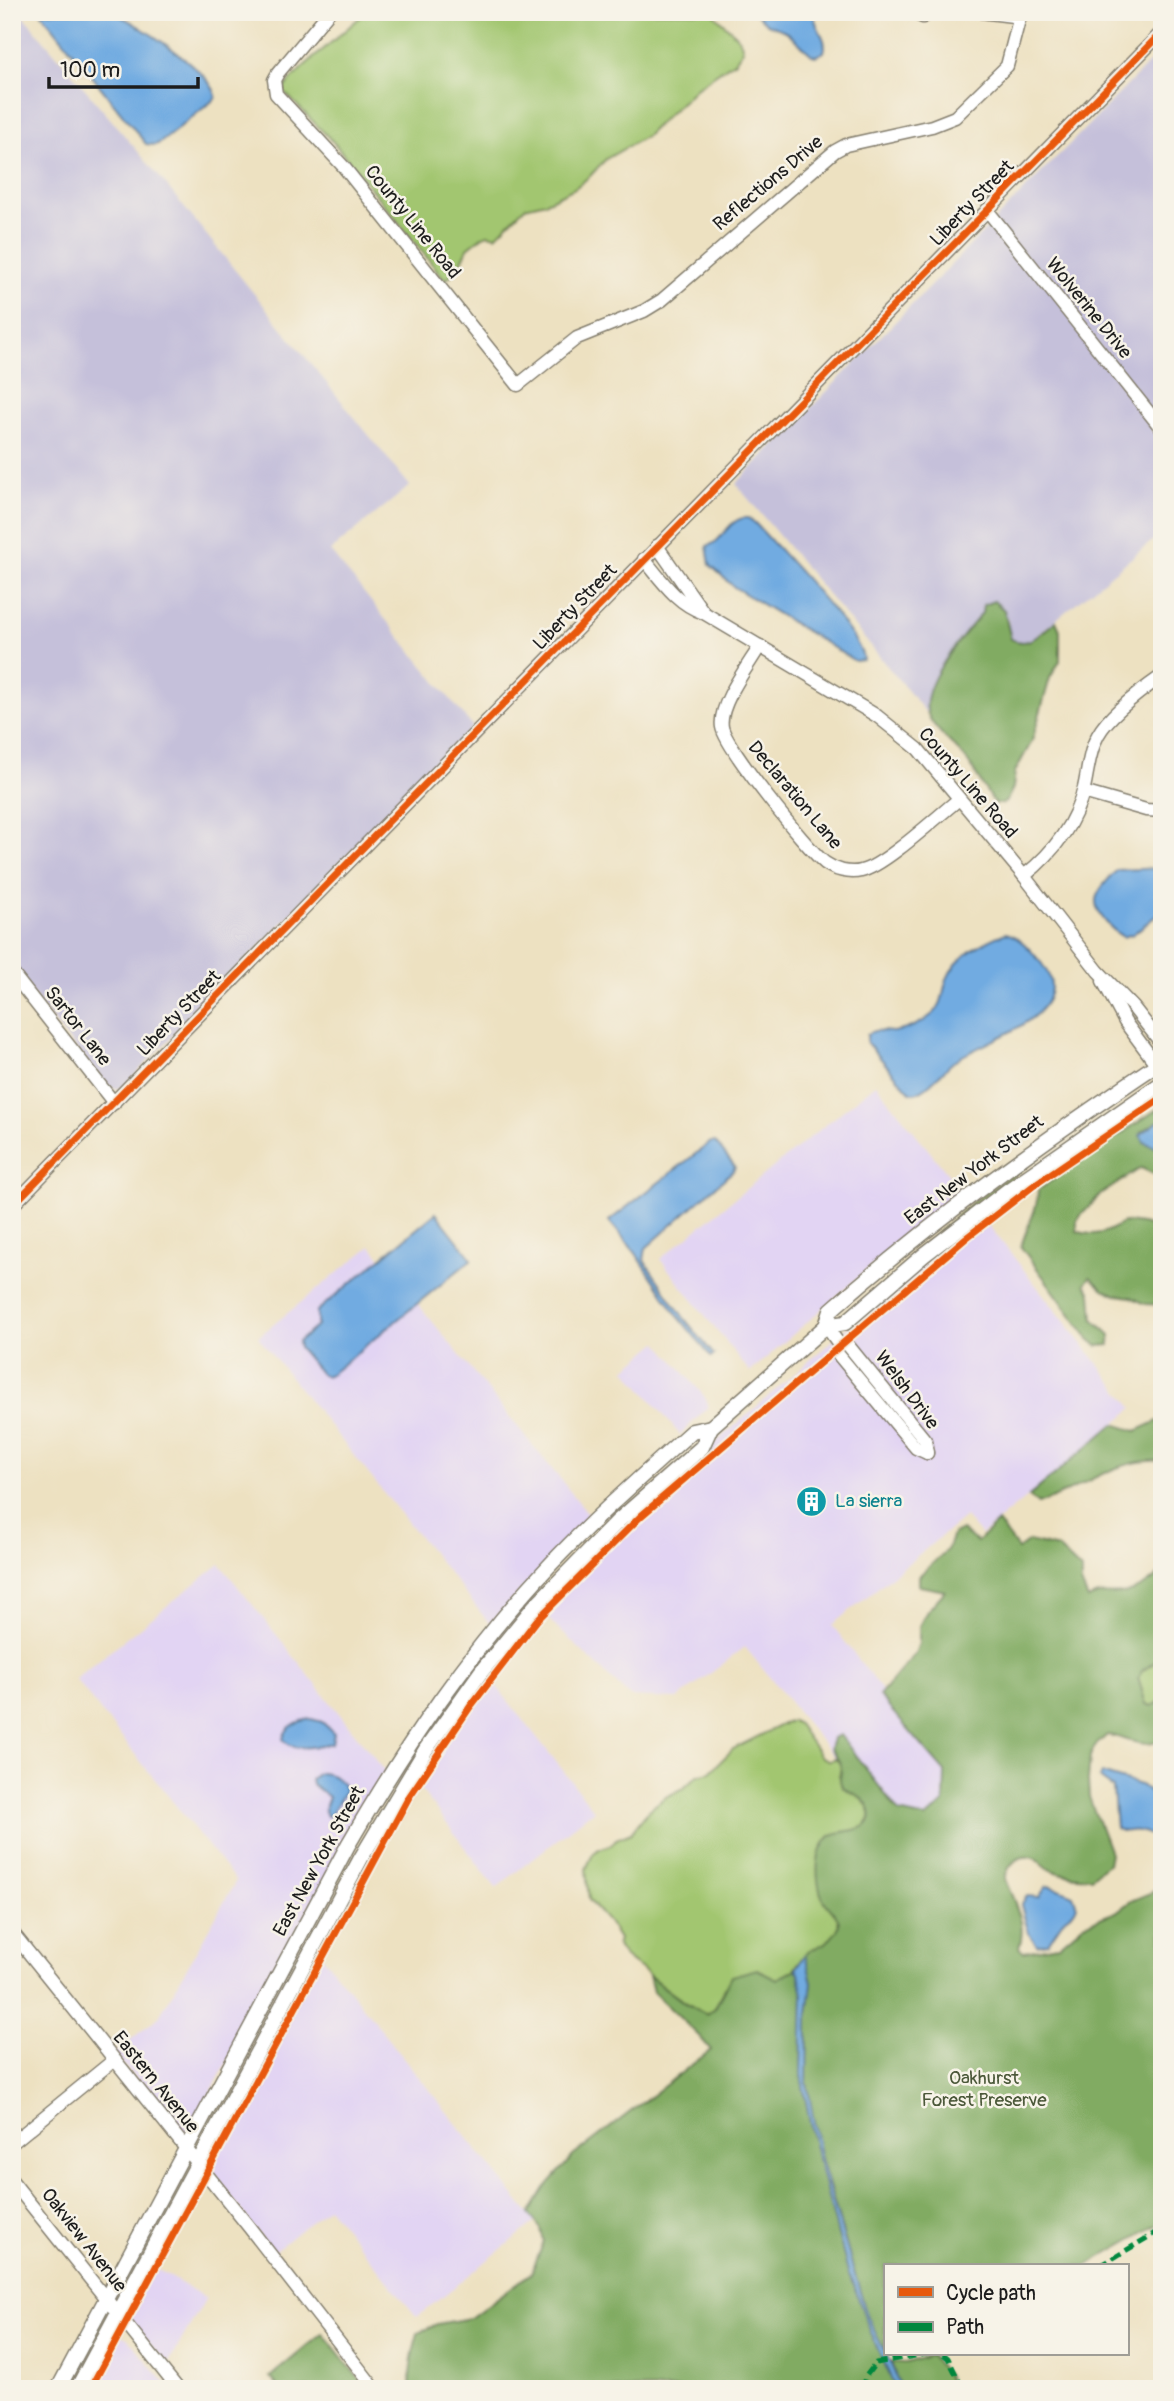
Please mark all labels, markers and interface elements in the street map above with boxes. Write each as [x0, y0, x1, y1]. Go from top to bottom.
scale bar [49, 46, 198, 90]
text: 100 m [60, 57, 120, 84]
street label: Reflections Drive [708, 130, 828, 236]
street label: Liberty Street [925, 154, 1019, 251]
street label: County Line Road [360, 160, 466, 284]
street label: Wolverine Drive [1041, 252, 1138, 364]
street label: Liberty Street [528, 558, 622, 655]
street label: County Line Road [913, 723, 1023, 843]
street label: Declaration Lane [743, 736, 848, 855]
street label: Liberty Street [132, 964, 226, 1061]
street label: Sartor Lane [39, 981, 117, 1071]
street label: East New York Street [900, 1110, 1049, 1230]
street label: Welsh Drive [870, 1346, 945, 1435]
building icon: La sierra [795, 1484, 829, 1518]
place label: La sierra [835, 1489, 902, 1513]
street label: East New York Street [268, 1781, 370, 1940]
street label: Eastern Avenue [108, 2026, 205, 2138]
park label: Oakhurst Forest Preserve [921, 2066, 1047, 2112]
street label: Oakview Avenue [36, 2183, 132, 2297]
legend [884, 2264, 1128, 2356]
text: Cycle path [946, 2280, 1036, 2307]
text: Path [946, 2314, 984, 2341]

